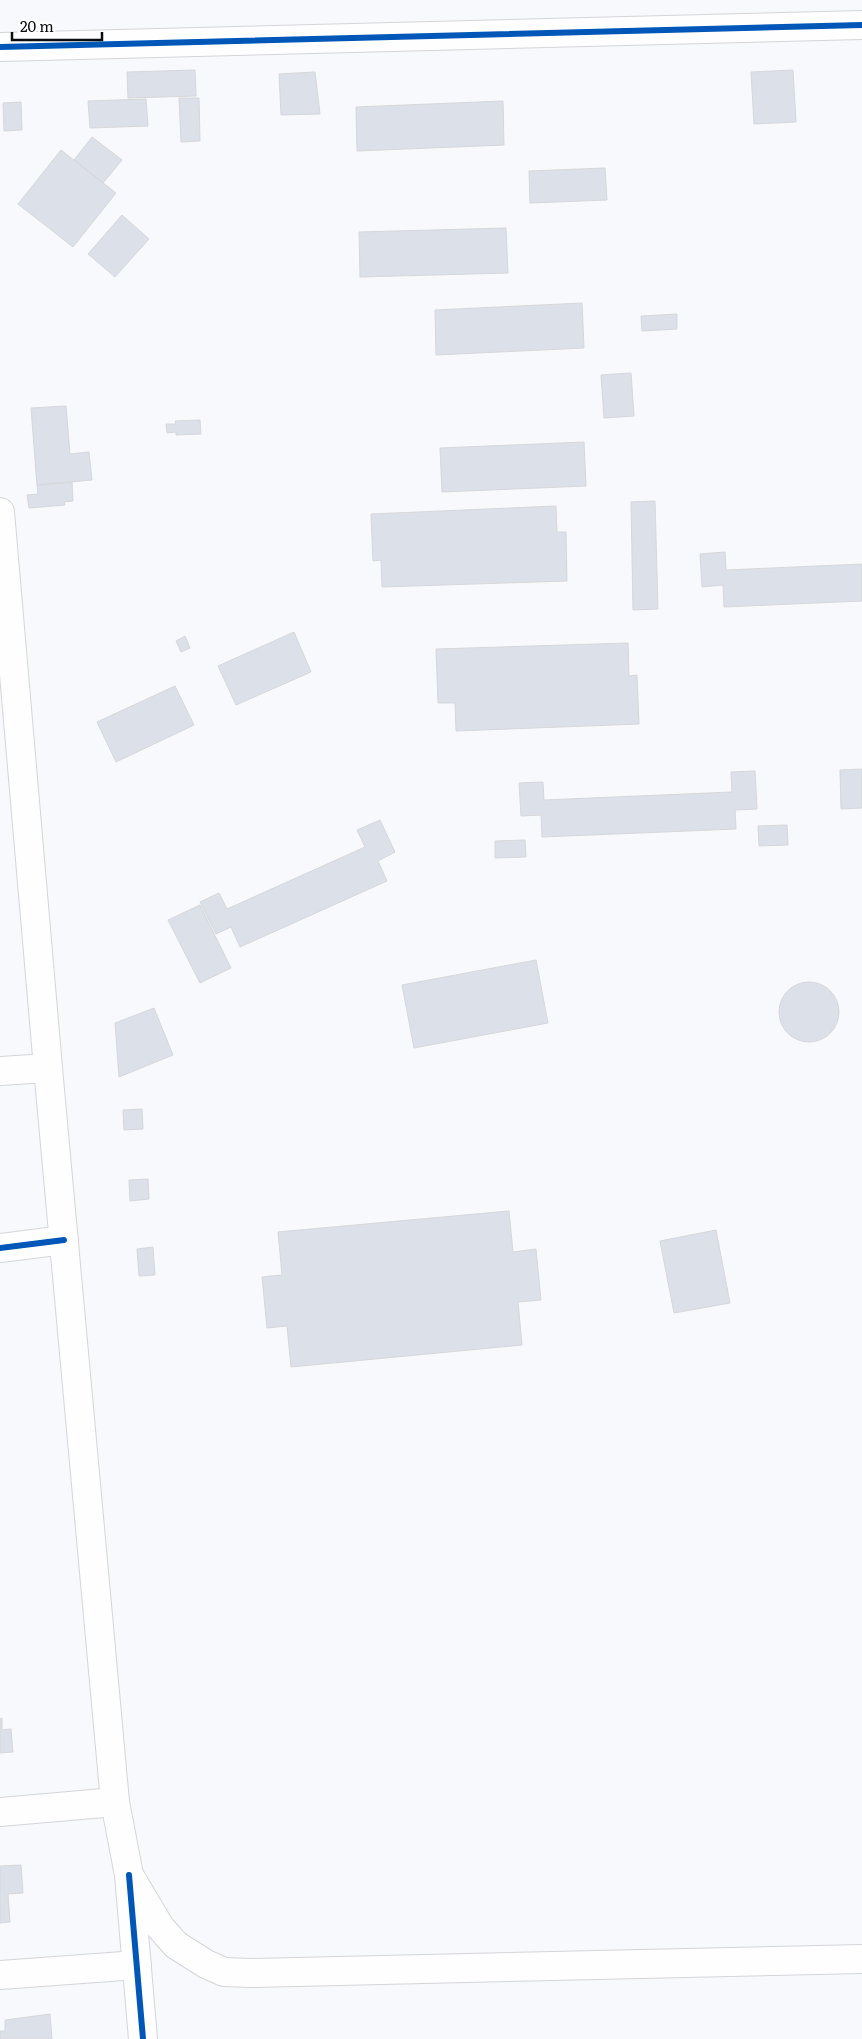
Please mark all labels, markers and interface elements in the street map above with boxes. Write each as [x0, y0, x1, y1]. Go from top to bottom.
scale bar [12, 10, 102, 42]
text: 20 m [20, 14, 54, 37]

